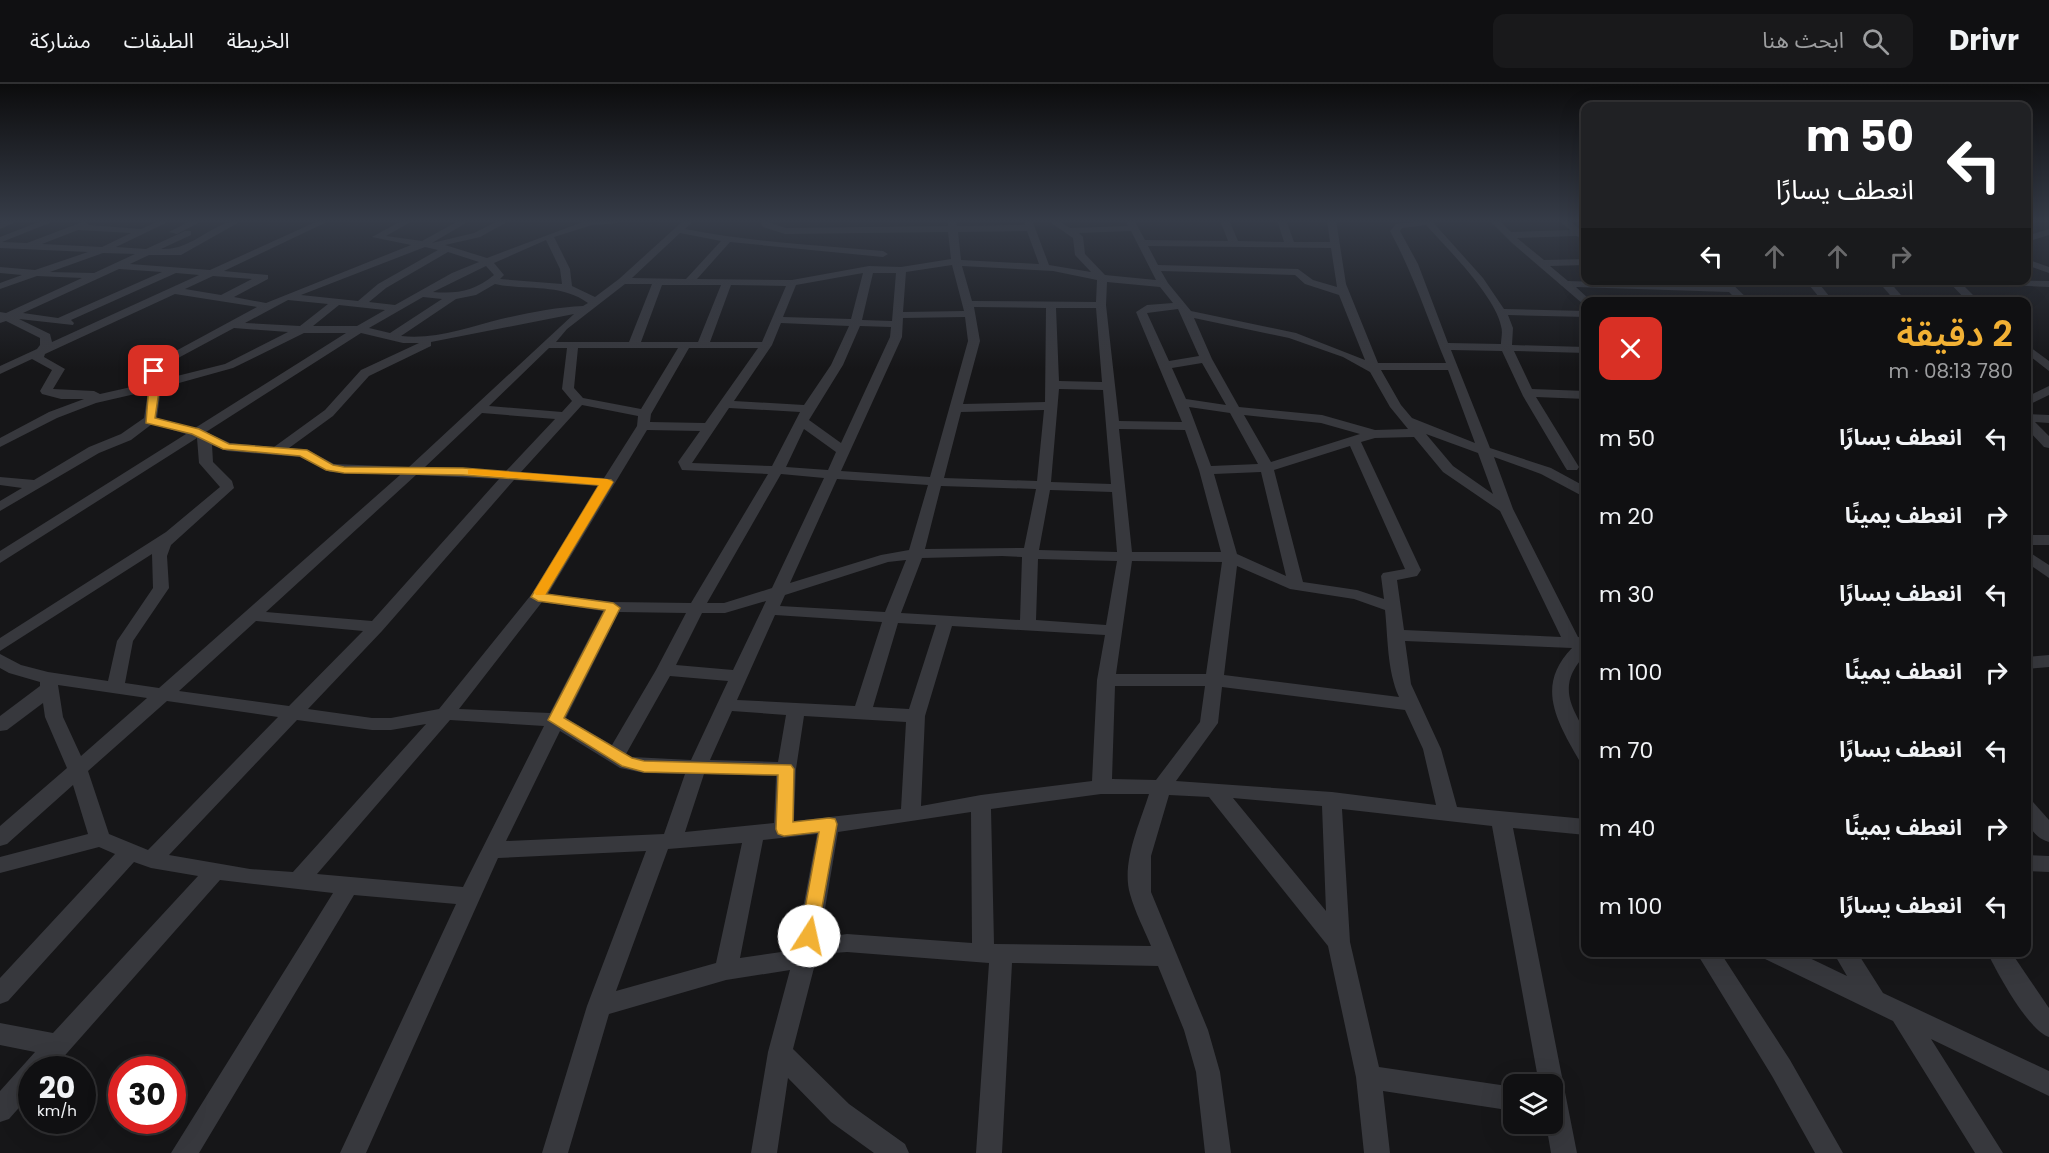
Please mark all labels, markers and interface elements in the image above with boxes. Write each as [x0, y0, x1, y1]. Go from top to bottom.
search box [1493, 14, 1913, 68]
text: Drivr [1949, 21, 2019, 60]
text: ابحث هنا [1762, 25, 1844, 56]
icon: search [1859, 25, 1892, 58]
text: مشاركة [30, 26, 91, 55]
text: الطبقات [124, 26, 194, 55]
text: الخريطة [227, 26, 290, 55]
text: 50 m [1806, 107, 1914, 166]
icon: left [1935, 126, 2013, 204]
text: انعطف يسارًا [1776, 171, 1914, 208]
icon: left [1695, 240, 1728, 273]
icon: ahead [1758, 240, 1791, 273]
icon: ahead [1821, 240, 1854, 273]
icon: right [1884, 240, 1917, 273]
text: 2 دقيقة [1896, 308, 2013, 359]
button: close [1599, 317, 1662, 380]
pin [128, 345, 179, 396]
icon: arrive [137, 354, 170, 387]
text: 780 m · 08:13 [1888, 357, 2013, 385]
text: انعطف يسارًا [1839, 422, 1962, 453]
icon: left [1980, 422, 2013, 455]
text: 50 m [1599, 423, 1655, 454]
text: انعطف يمينًا [1845, 500, 1962, 531]
icon: right [1980, 500, 2013, 533]
text: 20 m [1599, 501, 1654, 532]
text: انعطف يسارًا [1839, 578, 1962, 609]
icon: left [1980, 578, 2013, 611]
text: 30 m [1599, 579, 1654, 610]
text: انعطف يمينًا [1845, 656, 1962, 687]
icon: right [1980, 656, 2013, 689]
text: 100 m [1599, 657, 1662, 688]
text: انعطف يسارًا [1839, 734, 1962, 765]
icon: left [1980, 734, 2013, 767]
text: 70 m [1599, 735, 1653, 766]
text: انعطف يمينًا [1845, 812, 1962, 843]
icon: right [1980, 812, 2013, 845]
text: 40 m [1599, 813, 1655, 844]
text: انعطف يسارًا [1839, 890, 1962, 921]
icon: left [1980, 890, 2013, 923]
text: 100 m [1599, 891, 1662, 922]
position arrow [777, 904, 841, 968]
speed limit sign: 30 [108, 1056, 186, 1134]
text: 20 [39, 1066, 75, 1109]
map controls [1503, 1074, 1563, 1134]
button: layers [1503, 1074, 1563, 1134]
text: km/h [37, 1100, 77, 1121]

